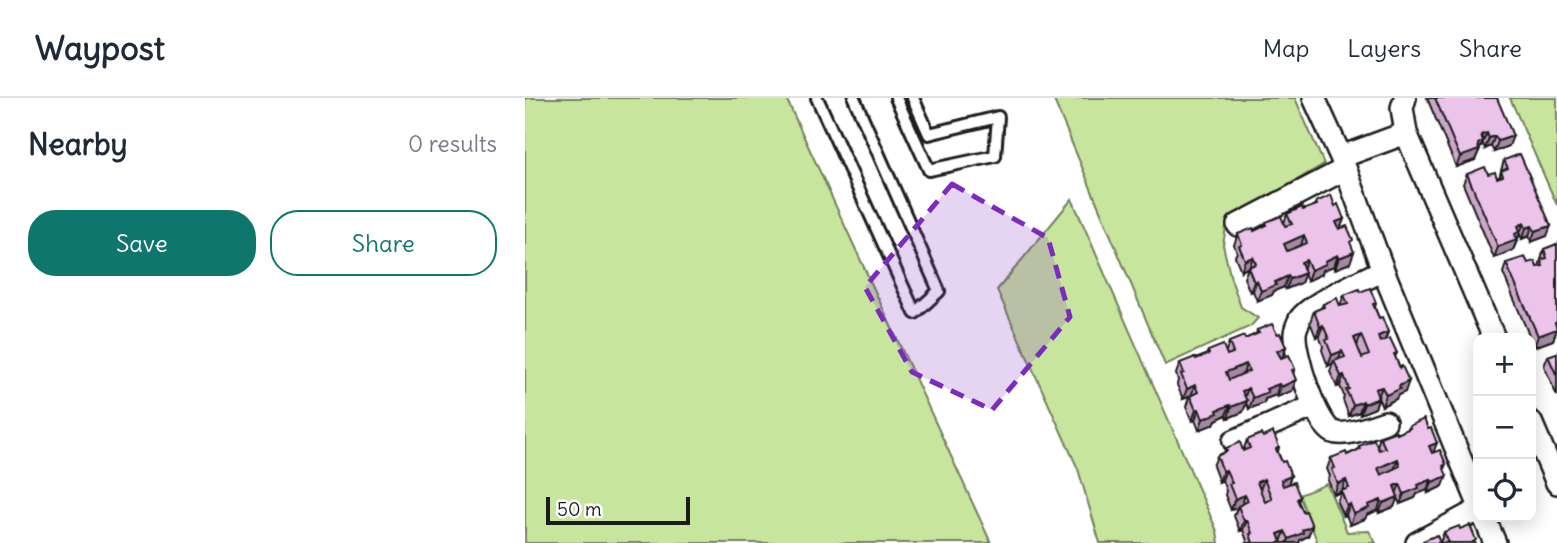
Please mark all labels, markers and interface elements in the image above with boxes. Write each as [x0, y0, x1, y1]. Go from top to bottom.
text: Waypost [35, 27, 165, 69]
text: Map [1263, 33, 1309, 63]
text: Layers [1347, 33, 1421, 63]
text: Share [1459, 33, 1522, 63]
text: Nearby [28, 125, 128, 163]
text: 0 results [408, 129, 497, 158]
button: Save [28, 210, 256, 276]
button: Share [270, 210, 497, 276]
map controls [1473, 333, 1536, 522]
button: + [1473, 333, 1536, 396]
button: − [1473, 396, 1536, 459]
button: locate [1473, 459, 1536, 522]
scale bar [546, 494, 689, 526]
text: 50 m [557, 497, 602, 521]

